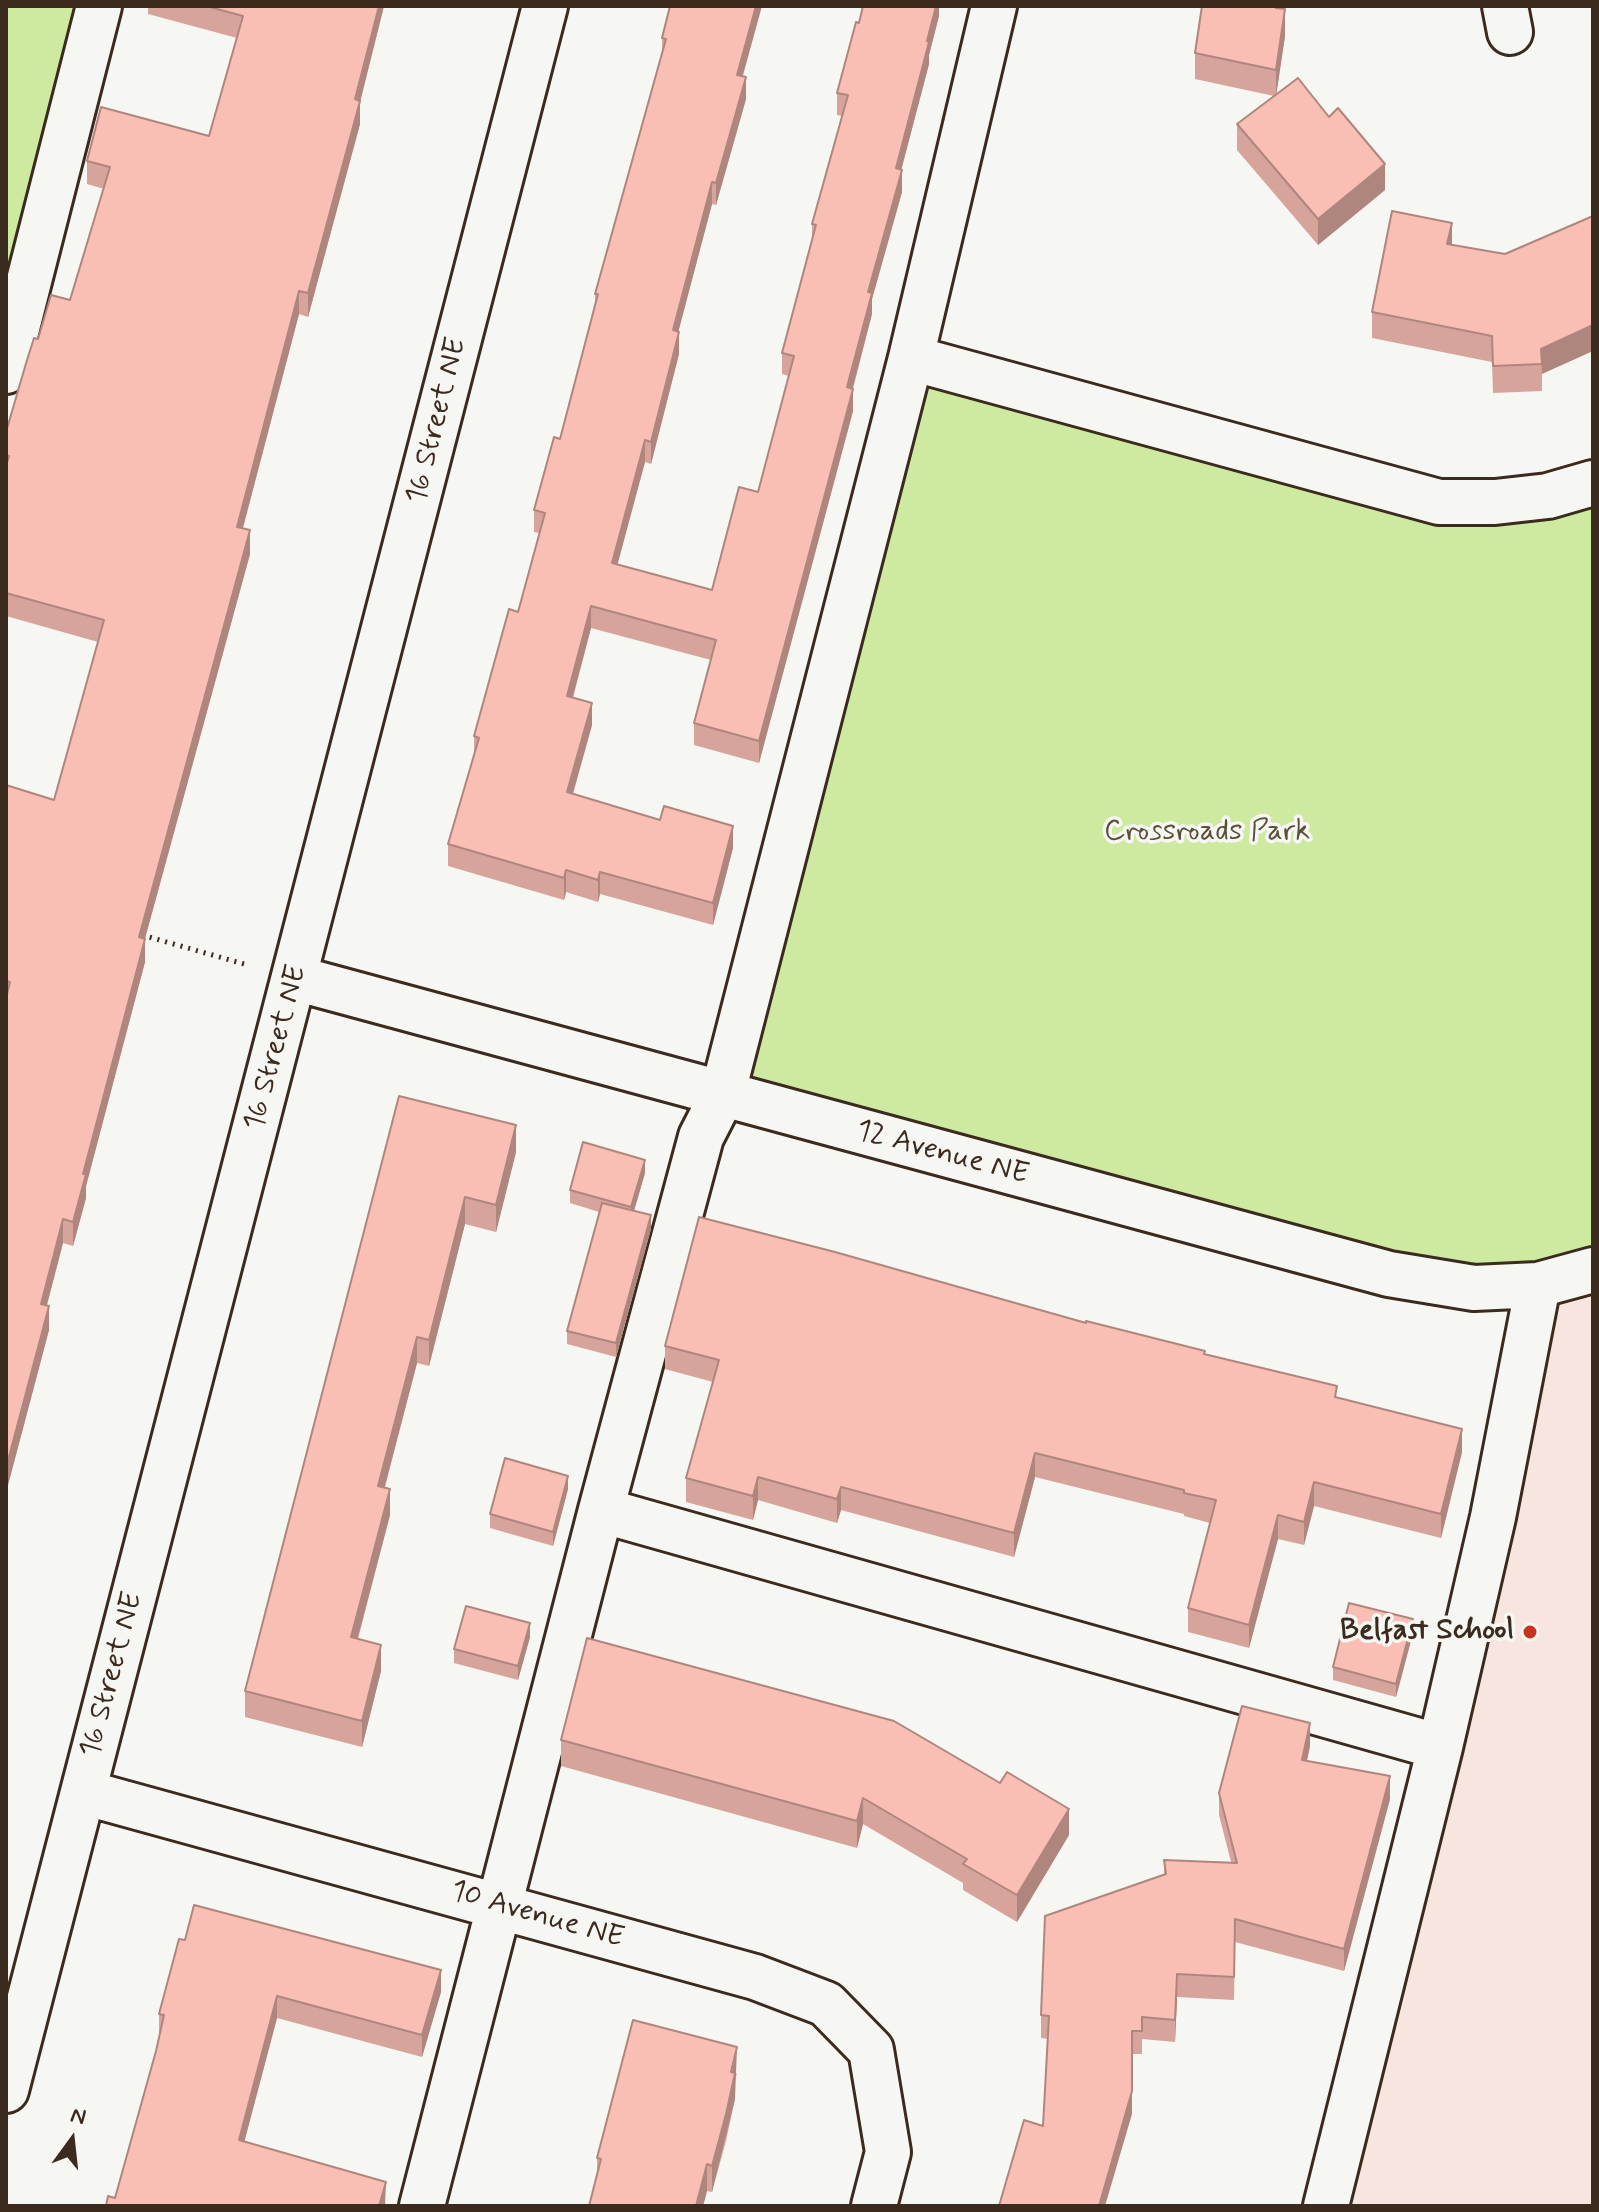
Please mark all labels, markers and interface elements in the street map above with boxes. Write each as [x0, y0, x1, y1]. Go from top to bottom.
street label: 16 Street NE [400, 334, 476, 508]
park label: Crossroads Park [1104, 815, 1310, 851]
street label: 16 Street NE [238, 961, 316, 1135]
street label: 12 Avenue NE [852, 1114, 1032, 1194]
street label: 16 Street NE [74, 1588, 152, 1762]
place label: Belfast School [1340, 1614, 1514, 1650]
marker: Belfast School [1521, 1623, 1539, 1641]
street label: 10 Avenue NE [446, 1874, 628, 1958]
north arrow [32, 2100, 112, 2180]
text: N [68, 2101, 89, 2132]

